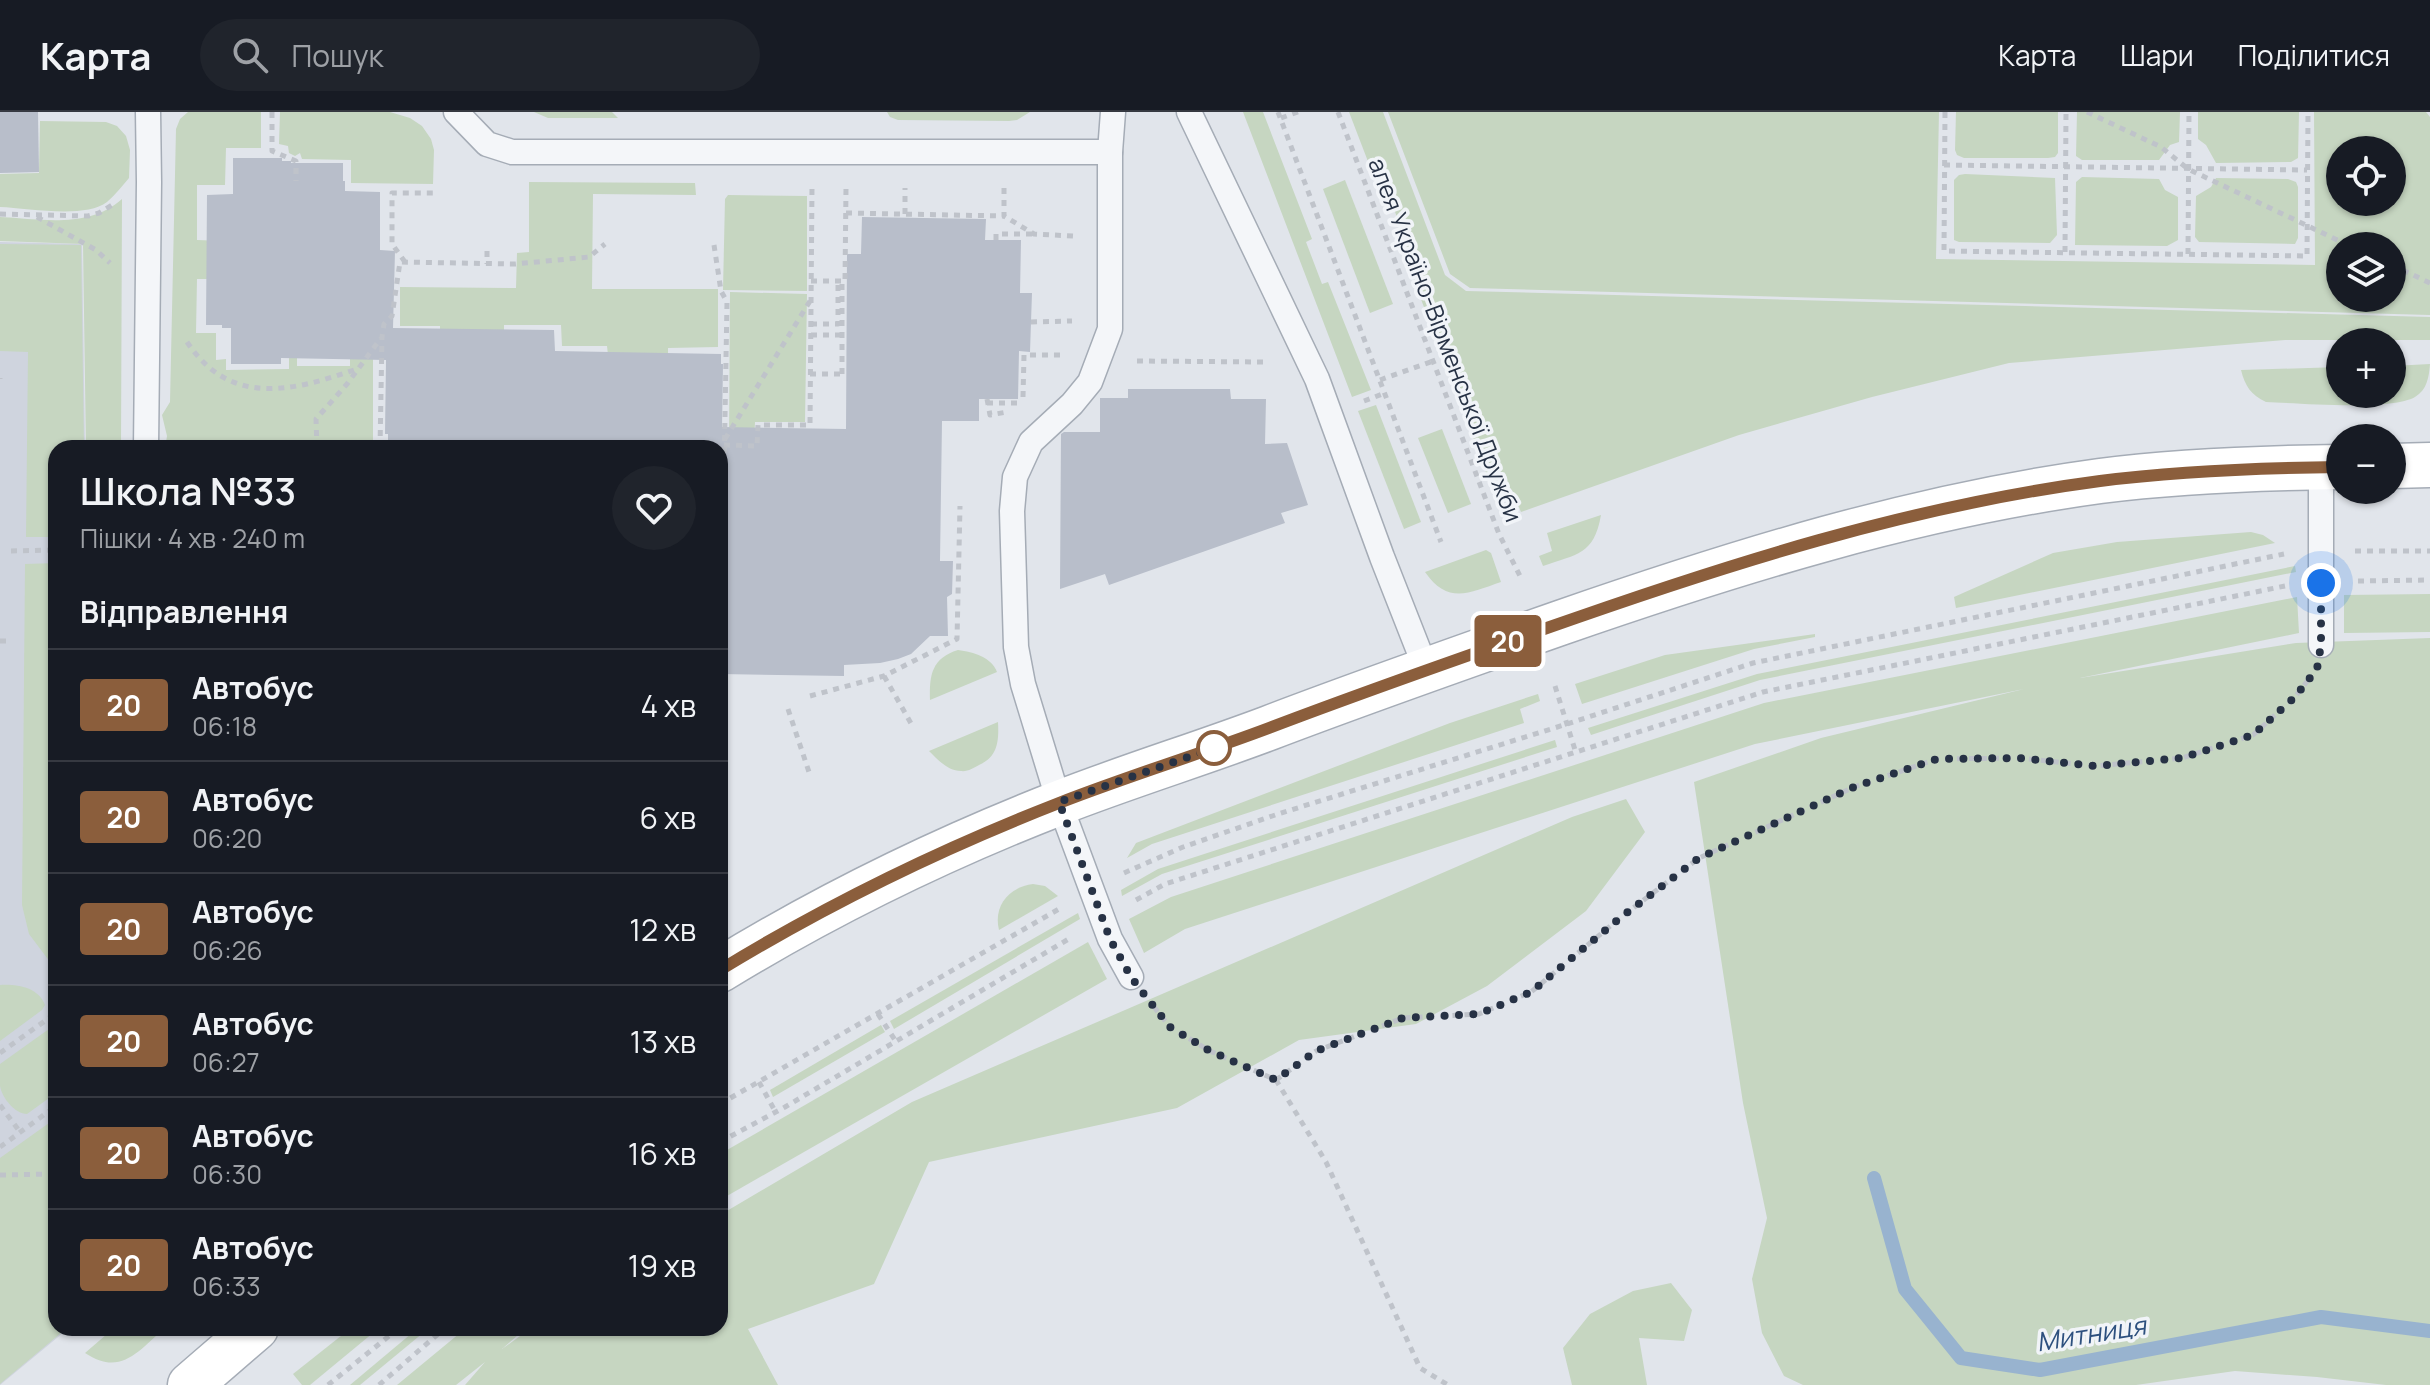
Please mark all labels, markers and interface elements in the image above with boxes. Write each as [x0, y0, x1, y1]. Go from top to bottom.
search box [200, 19, 760, 91]
text: Карта [40, 29, 152, 81]
icon: search [228, 33, 272, 77]
text: Пошук [292, 35, 383, 76]
text: Карта [1998, 36, 2076, 74]
text: Шари [2120, 36, 2194, 74]
text: Поділитися [2238, 36, 2390, 74]
map controls [2326, 136, 2406, 504]
button: locate [2326, 136, 2406, 216]
street label: алея Україно-Вірменської Дружби [1362, 153, 1531, 526]
button: layers [2326, 232, 2406, 312]
button: + [2326, 328, 2406, 408]
button: − [2326, 424, 2406, 504]
text: Школа №33 [80, 464, 296, 516]
button: heart [612, 466, 696, 550]
text: Пішки · 4 хв · 240 m [80, 520, 305, 556]
your location [2301, 563, 2341, 603]
text: Відправлення [80, 591, 288, 632]
line badge: 20 [1472, 615, 1544, 667]
text: 20 [1490, 622, 1526, 660]
text: Автобус [192, 667, 314, 708]
text: 4 хв [640, 685, 696, 726]
text: 20 [106, 686, 142, 724]
text: 06:18 [192, 708, 257, 744]
unlabelled marker [1197, 731, 1231, 765]
text: Автобус [192, 779, 314, 820]
text: 6 хв [640, 797, 696, 838]
text: 20 [106, 798, 142, 836]
text: 06:20 [192, 820, 262, 856]
text: Автобус [192, 891, 314, 932]
text: 12 хв [629, 909, 696, 950]
text: 20 [106, 910, 142, 948]
text: 06:26 [192, 932, 263, 968]
text: Автобус [192, 1003, 314, 1044]
text: 13 хв [630, 1021, 696, 1062]
text: 20 [106, 1022, 142, 1060]
text: 06:27 [192, 1044, 260, 1080]
text: Автобус [192, 1115, 314, 1156]
text: 16 хв [628, 1133, 696, 1174]
text: 20 [106, 1134, 142, 1172]
text: 06:30 [192, 1156, 262, 1192]
text: Автобус [192, 1227, 314, 1268]
text: 19 хв [628, 1245, 696, 1286]
text: 20 [106, 1246, 142, 1284]
text: 06:33 [192, 1268, 261, 1304]
water label: Митниця [2034, 1306, 2151, 1359]

